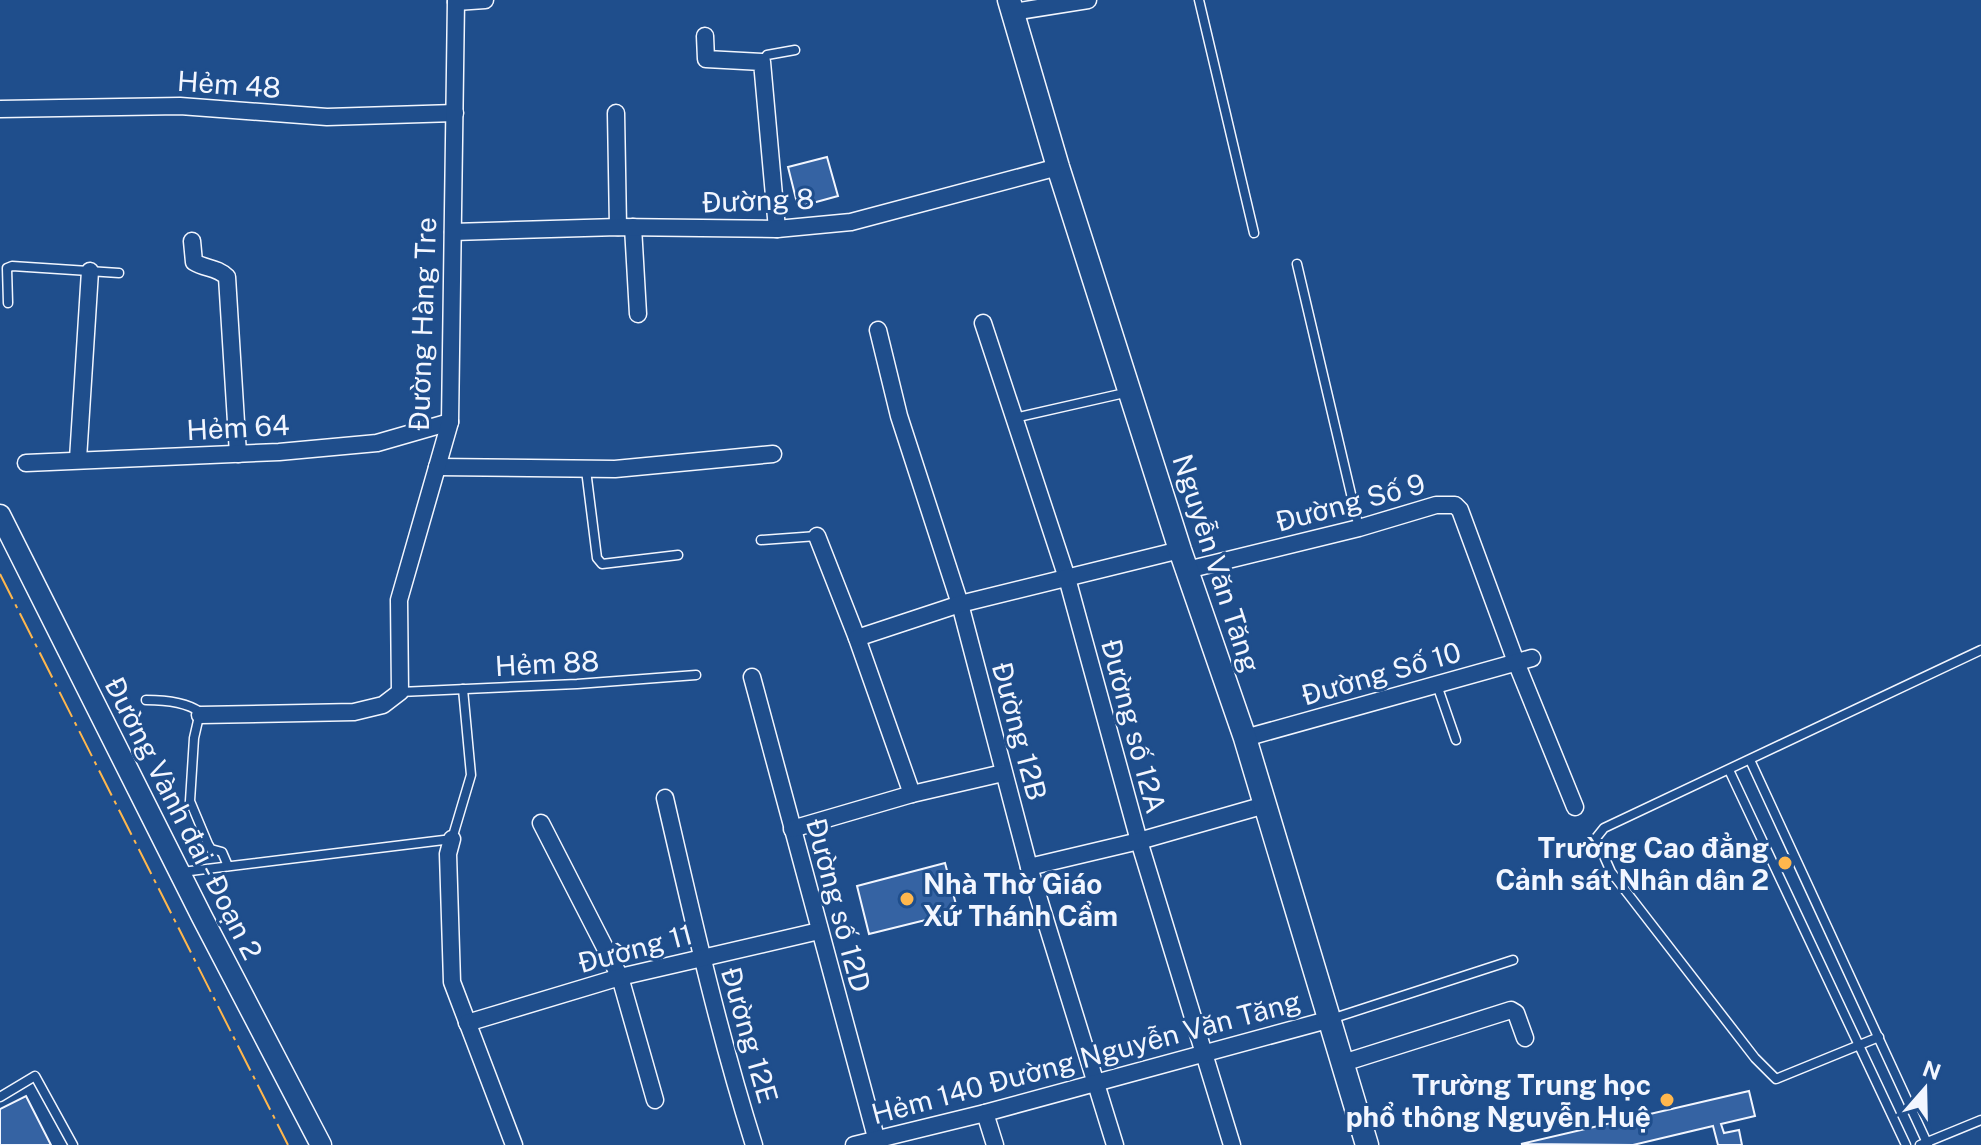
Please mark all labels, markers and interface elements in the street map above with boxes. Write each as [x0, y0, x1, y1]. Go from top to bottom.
street label: Hẻm 48 [176, 64, 282, 104]
street label: Đường 8 [701, 182, 815, 218]
street label: Đường Hàng Tre [402, 216, 442, 432]
street label: Hẻm 64 [186, 408, 290, 446]
street label: Nguyễn Văn Tăng [1166, 450, 1268, 676]
street label: Đường Số 9 [1272, 466, 1428, 538]
street label: Đường Số 10 [1297, 634, 1465, 712]
street label: Đường số 12A [1095, 635, 1173, 817]
street label: Hẻm 88 [494, 644, 600, 682]
street label: Đường 12B [986, 658, 1054, 804]
street label: Đường Vành đai - Đoạn 2 [98, 671, 270, 965]
street label: Đường số 12D [800, 814, 878, 996]
place label: Trường Cao đẳng Cảnh sát Nhân dân 2 [1495, 831, 1769, 896]
marker: Trường Cao đẳng Cảnh sát Nhân dân 2 [1776, 854, 1794, 872]
place label: Nhà Thờ Giáo Xứ Thánh Cẩm [923, 867, 1118, 932]
marker: Nhà Thờ Giáo Xứ Thánh Cẩm [898, 890, 916, 908]
street label: Đường 11 [574, 917, 696, 979]
street label: Đường 12E [715, 963, 785, 1107]
street label: Hẻm 140 Đường Nguyễn Văn Tăng [868, 984, 1304, 1130]
north arrow [1885, 1049, 1965, 1129]
text: N [1919, 1055, 1944, 1085]
place label: Trường Trung học phổ thông Nguyễn Huệ [1346, 1068, 1651, 1133]
marker: Trường Trung học phổ thông Nguyễn Huệ [1658, 1091, 1676, 1109]

